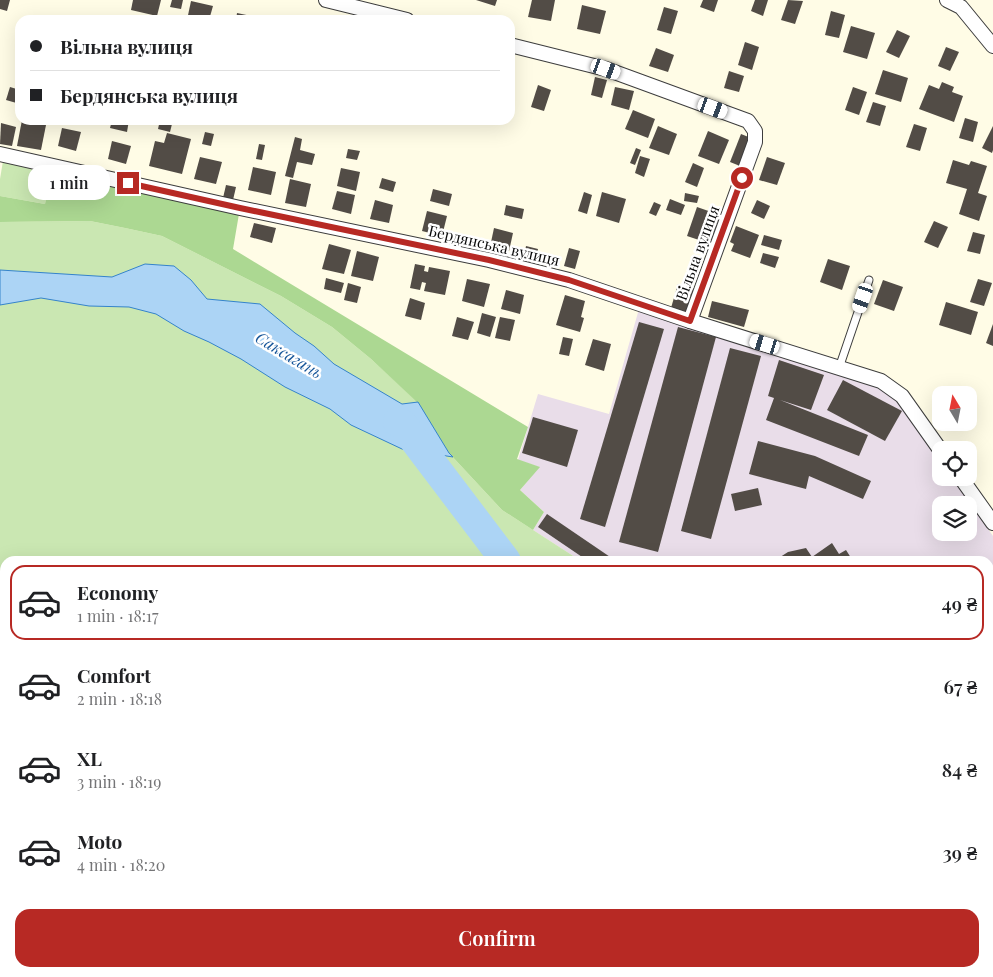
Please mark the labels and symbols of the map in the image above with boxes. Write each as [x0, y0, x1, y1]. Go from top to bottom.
car [589, 57, 622, 81]
car [696, 96, 729, 120]
callout: 1 min [28, 166, 110, 200]
route start [731, 167, 753, 189]
route end [117, 172, 139, 194]
street label: Вільна вулиця [671, 203, 723, 303]
street label: Бердянська вулиця [427, 220, 562, 270]
car [851, 281, 874, 315]
water label: Саксагань [252, 326, 327, 383]
car [748, 332, 781, 356]
north arrow [932, 386, 978, 431]

